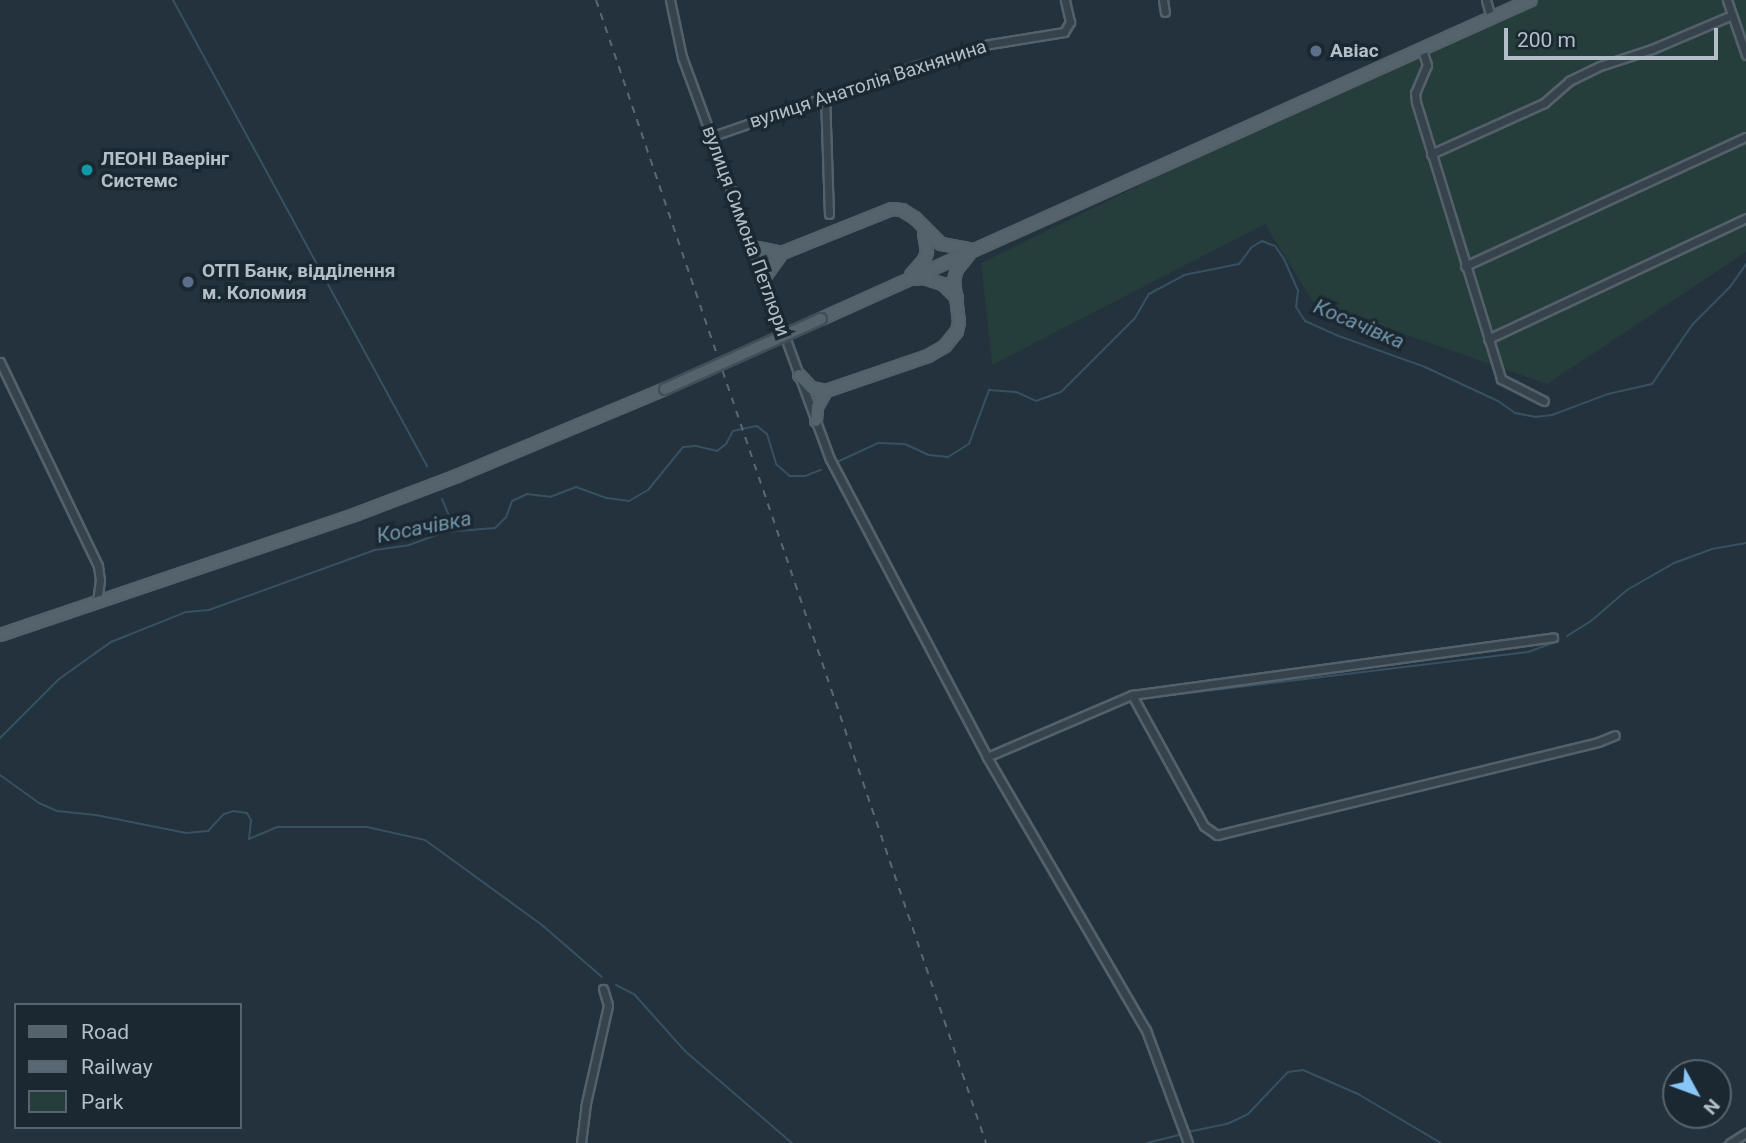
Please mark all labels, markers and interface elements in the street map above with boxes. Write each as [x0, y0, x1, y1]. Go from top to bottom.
scale bar [1508, 14, 1722, 58]
text: 200 m [1517, 28, 1576, 52]
street label: вулиця Анатолія Вахнянина [747, 35, 989, 133]
place label: Авіас [1330, 40, 1379, 62]
marker: Авіас [1308, 43, 1324, 59]
street label: вулиця Симона Петлюри [697, 123, 795, 339]
place label: ЛЕОНІ Ваерінг Системс [101, 148, 229, 192]
marker: ЛЕОНІ Ваерінг Системс [79, 162, 95, 178]
place label: ОТП Банк, відділення м. Коломия [202, 260, 395, 304]
marker: ОТП Банк, відділення м. Коломия [180, 274, 196, 290]
water label: Косачівка [1310, 294, 1408, 354]
water label: Косачівка [374, 505, 474, 549]
legend [14, 1003, 242, 1129]
text: Road [81, 1020, 129, 1044]
text: Railway [81, 1055, 153, 1079]
north arrow [1662, 1059, 1732, 1129]
text: Park [81, 1090, 123, 1114]
text: N [1699, 1094, 1725, 1119]

